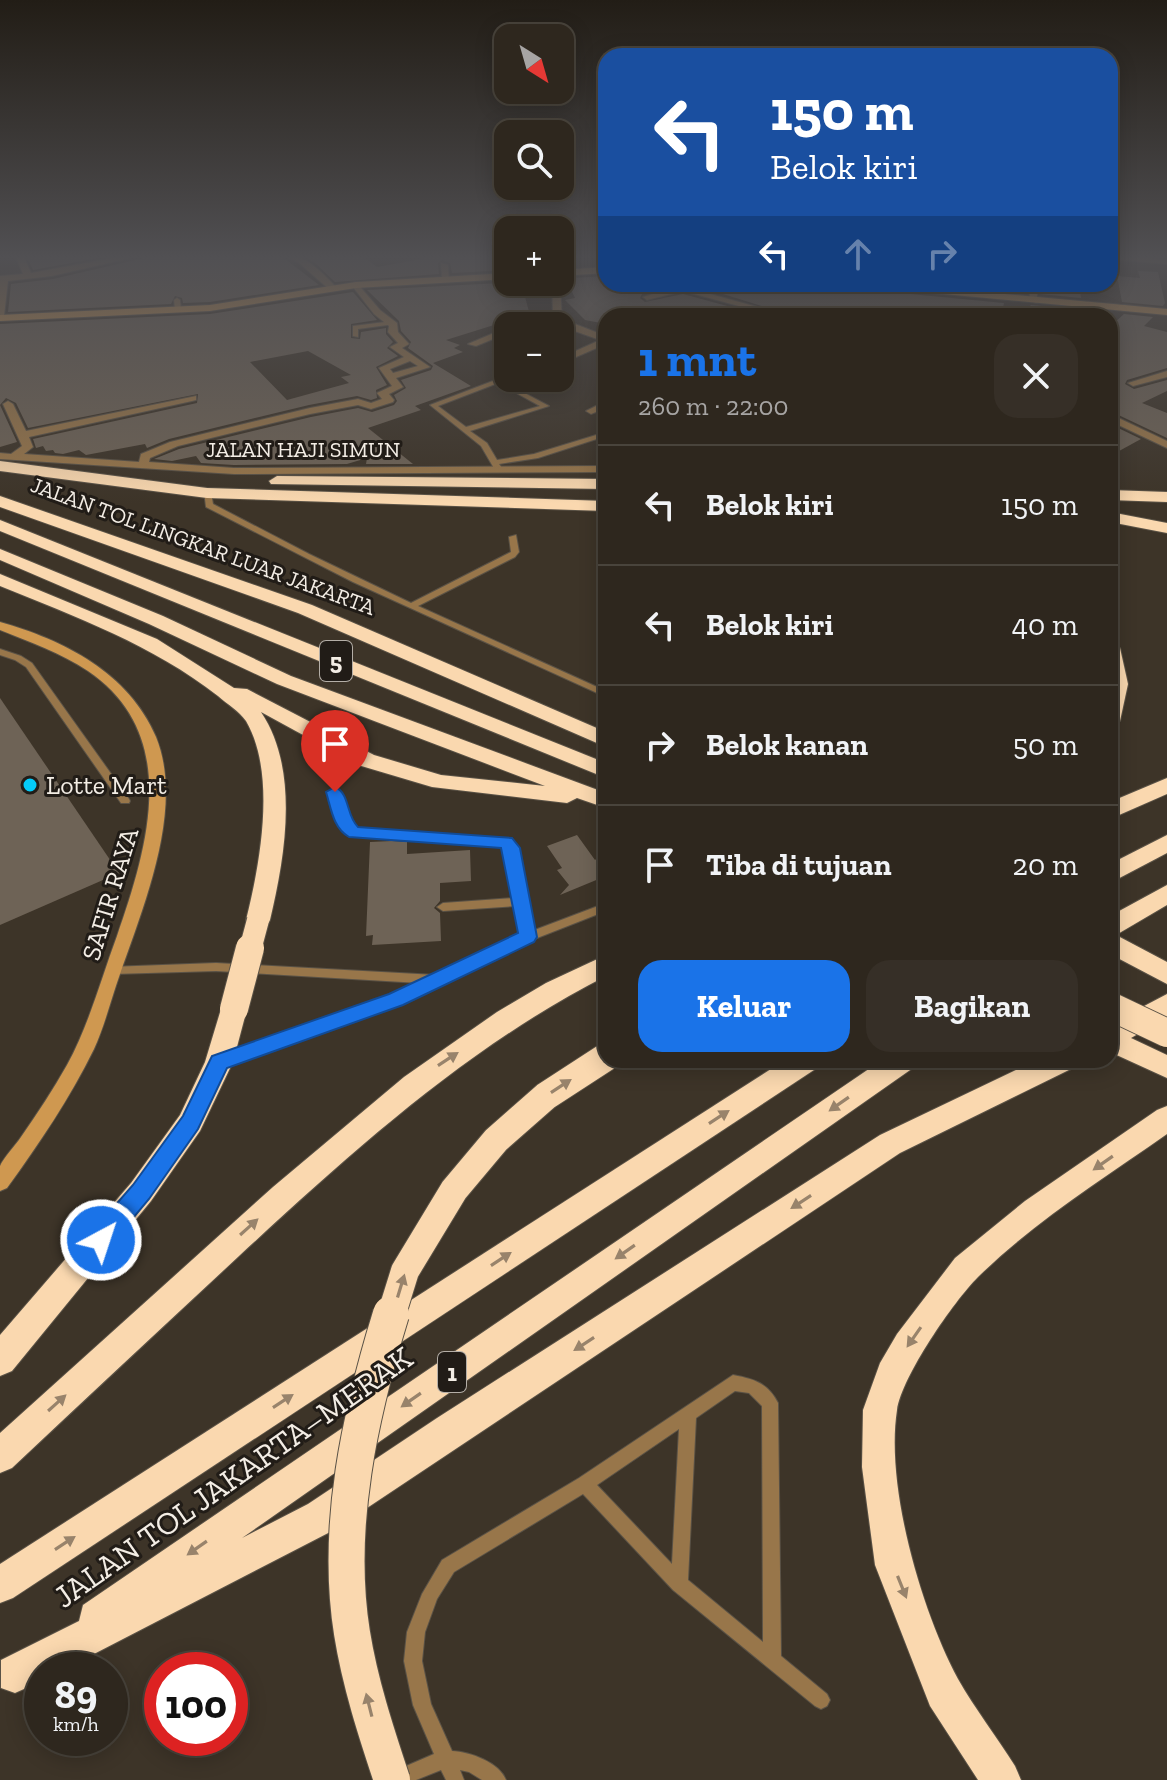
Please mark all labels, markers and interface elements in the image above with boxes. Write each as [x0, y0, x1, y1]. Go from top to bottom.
north arrow [494, 24, 574, 104]
map controls [494, 24, 574, 392]
text: 150 m [770, 77, 914, 144]
icon: left [638, 80, 742, 184]
button: search [494, 120, 574, 200]
text: Belok kiri [770, 145, 918, 188]
button: + [494, 216, 574, 296]
icon: left [752, 232, 796, 276]
icon: ahead [836, 232, 880, 276]
icon: right [920, 232, 964, 276]
button: − [494, 312, 574, 392]
text: 1 mnt [638, 331, 756, 388]
button: close [994, 334, 1078, 418]
text: 260 m · 22:00 [638, 390, 789, 422]
street label: JALAN HAJI SIMUN [206, 436, 400, 463]
street label: JALAN TOL LINGKAR LUAR JAKARTA [27, 471, 380, 621]
icon: left [638, 483, 682, 527]
text: Belok kiri [706, 487, 833, 523]
text: 150 m [1001, 487, 1078, 523]
icon: left [638, 603, 682, 647]
text: Belok kiri [706, 607, 833, 643]
text: 40 m [1012, 607, 1078, 643]
road number: 5 [320, 641, 352, 681]
pin [301, 710, 369, 792]
icon: arrive [313, 722, 357, 766]
icon: right [638, 723, 682, 767]
text: Belok kanan [706, 727, 868, 763]
text: 50 m [1013, 727, 1078, 763]
place label: Lotte Mart [46, 769, 167, 801]
marker: Lotte Mart [21, 776, 39, 794]
street label: SAFIR RAYA [75, 823, 146, 964]
icon: arrive [638, 843, 682, 887]
text: Tiba di tujuan [706, 847, 891, 883]
text: 20 m [1013, 847, 1078, 883]
button: Keluar [638, 960, 850, 1052]
button: Bagikan [866, 960, 1078, 1052]
one-way arrow [437, 1052, 458, 1067]
one-way arrow [550, 1079, 571, 1094]
one-way arrow [829, 1096, 850, 1111]
one-way arrow [708, 1111, 730, 1125]
one-way arrow [1093, 1155, 1114, 1170]
one-way arrow [791, 1195, 812, 1210]
position arrow [59, 1198, 143, 1282]
one-way arrow [240, 1219, 259, 1237]
one-way arrow [615, 1244, 636, 1259]
one-way arrow [490, 1252, 512, 1267]
one-way arrow [395, 1274, 407, 1298]
one-way arrow [907, 1327, 922, 1348]
one-way arrow [573, 1337, 594, 1352]
street label: JALAN TOL JAKARTA–MERAK [46, 1338, 420, 1616]
road number: 1 [438, 1352, 466, 1392]
one-way arrow [401, 1392, 422, 1407]
one-way arrow [48, 1394, 67, 1412]
one-way arrow [272, 1394, 294, 1409]
one-way arrow [55, 1536, 76, 1551]
one-way arrow [187, 1540, 208, 1555]
one-way arrow [895, 1575, 908, 1599]
speed limit sign: 100 [144, 1652, 248, 1756]
text: 89 [55, 1670, 97, 1718]
one-way arrow [362, 1693, 375, 1718]
text: km/h [53, 1712, 99, 1736]

